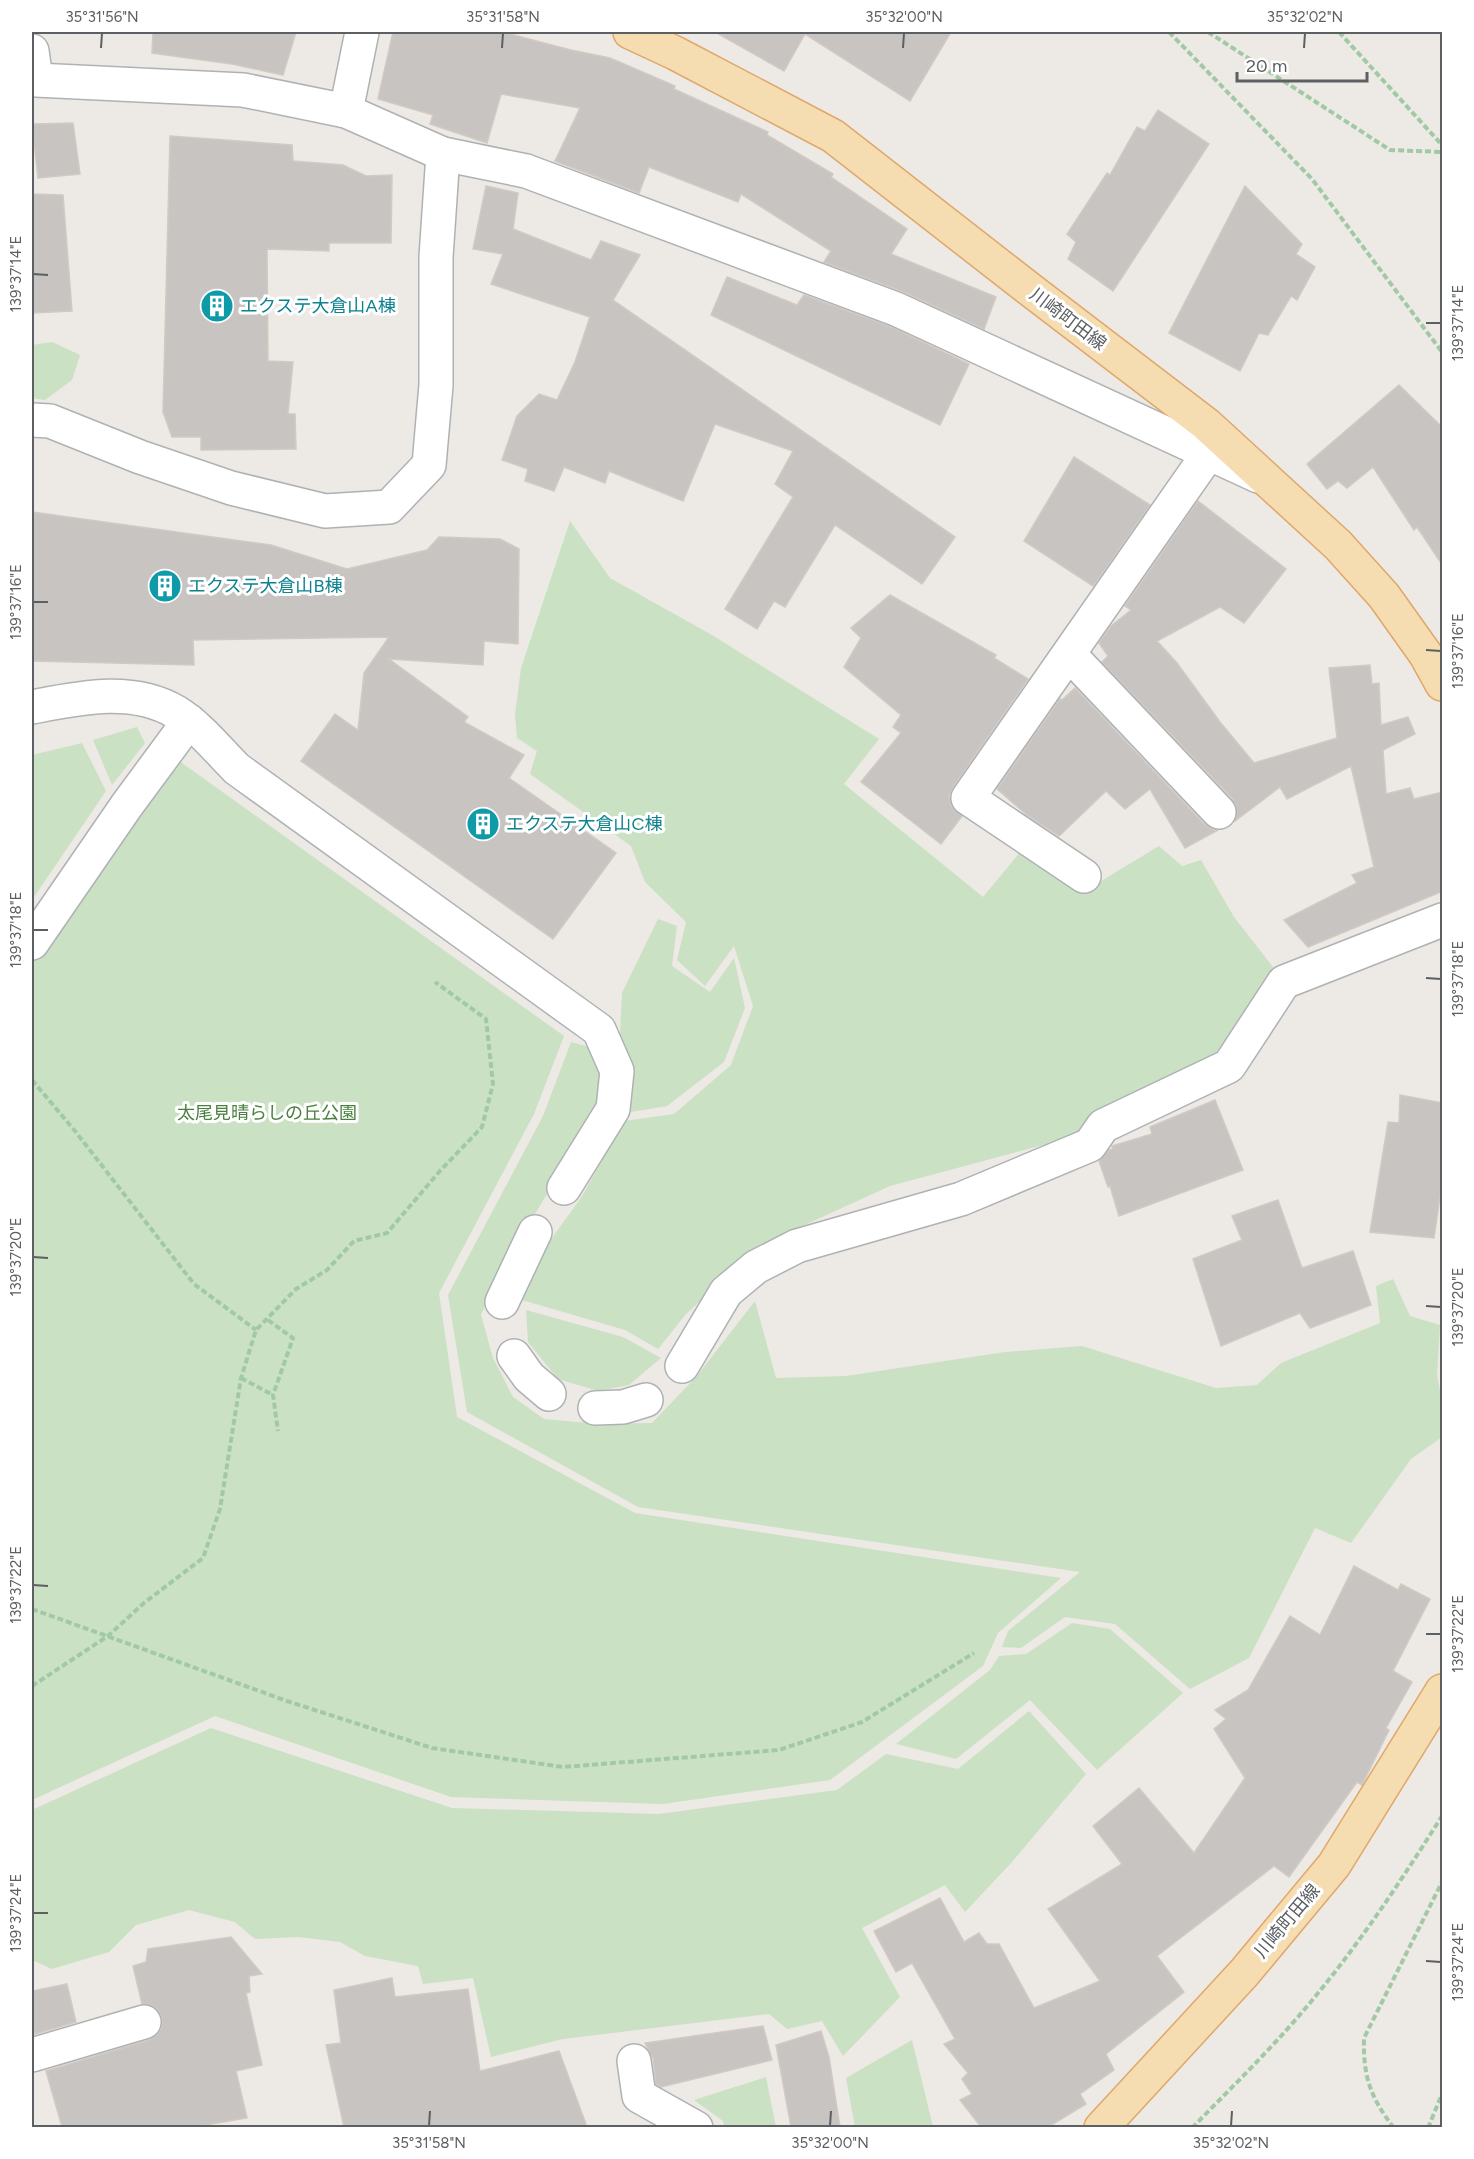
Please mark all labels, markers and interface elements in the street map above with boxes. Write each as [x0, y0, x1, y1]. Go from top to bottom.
text: 35°31'56"N [65, 8, 139, 26]
text: 35°31'58"N [466, 8, 540, 26]
text: 35°32'00"N [865, 8, 943, 26]
text: 35°32'02"N [1267, 8, 1343, 26]
scale bar [1237, 45, 1368, 83]
text: 20 m [1246, 55, 1287, 77]
text: 139°37'14"E [7, 236, 25, 312]
street label: 川崎町田線 [1025, 283, 1111, 355]
text: 139°37'14"E [1449, 285, 1467, 361]
building icon: エクステ大倉山A棟 [199, 288, 235, 324]
place label: エクステ大倉山A棟 [240, 295, 396, 317]
text: 139°37'16"E [7, 564, 25, 640]
building icon: エクステ大倉山B棟 [147, 568, 183, 604]
place label: エクステ大倉山B棟 [188, 575, 342, 597]
text: 139°37'16"E [1449, 613, 1467, 689]
building icon: エクステ大倉山C棟 [465, 806, 501, 842]
place label: エクステ大倉山C棟 [506, 813, 662, 835]
text: 139°37'18"E [7, 892, 25, 968]
text: 139°37'18"E [1449, 941, 1467, 1017]
park label: 太尾見晴らしの丘公園 [177, 1102, 357, 1124]
text: 139°37'20"E [7, 1217, 25, 1297]
text: 139°37'20"E [1449, 1267, 1467, 1347]
text: 139°37'22"E [7, 1546, 25, 1624]
text: 139°37'22"E [1449, 1595, 1467, 1673]
text: 139°37'24"E [7, 1874, 25, 1952]
street label: 川崎町田線 [1250, 1879, 1324, 1963]
text: 139°37'24"E [1449, 1923, 1467, 2001]
text: 35°31'58"N [392, 2134, 466, 2152]
text: 35°32'00"N [791, 2134, 869, 2152]
text: 35°32'02"N [1193, 2134, 1269, 2152]

